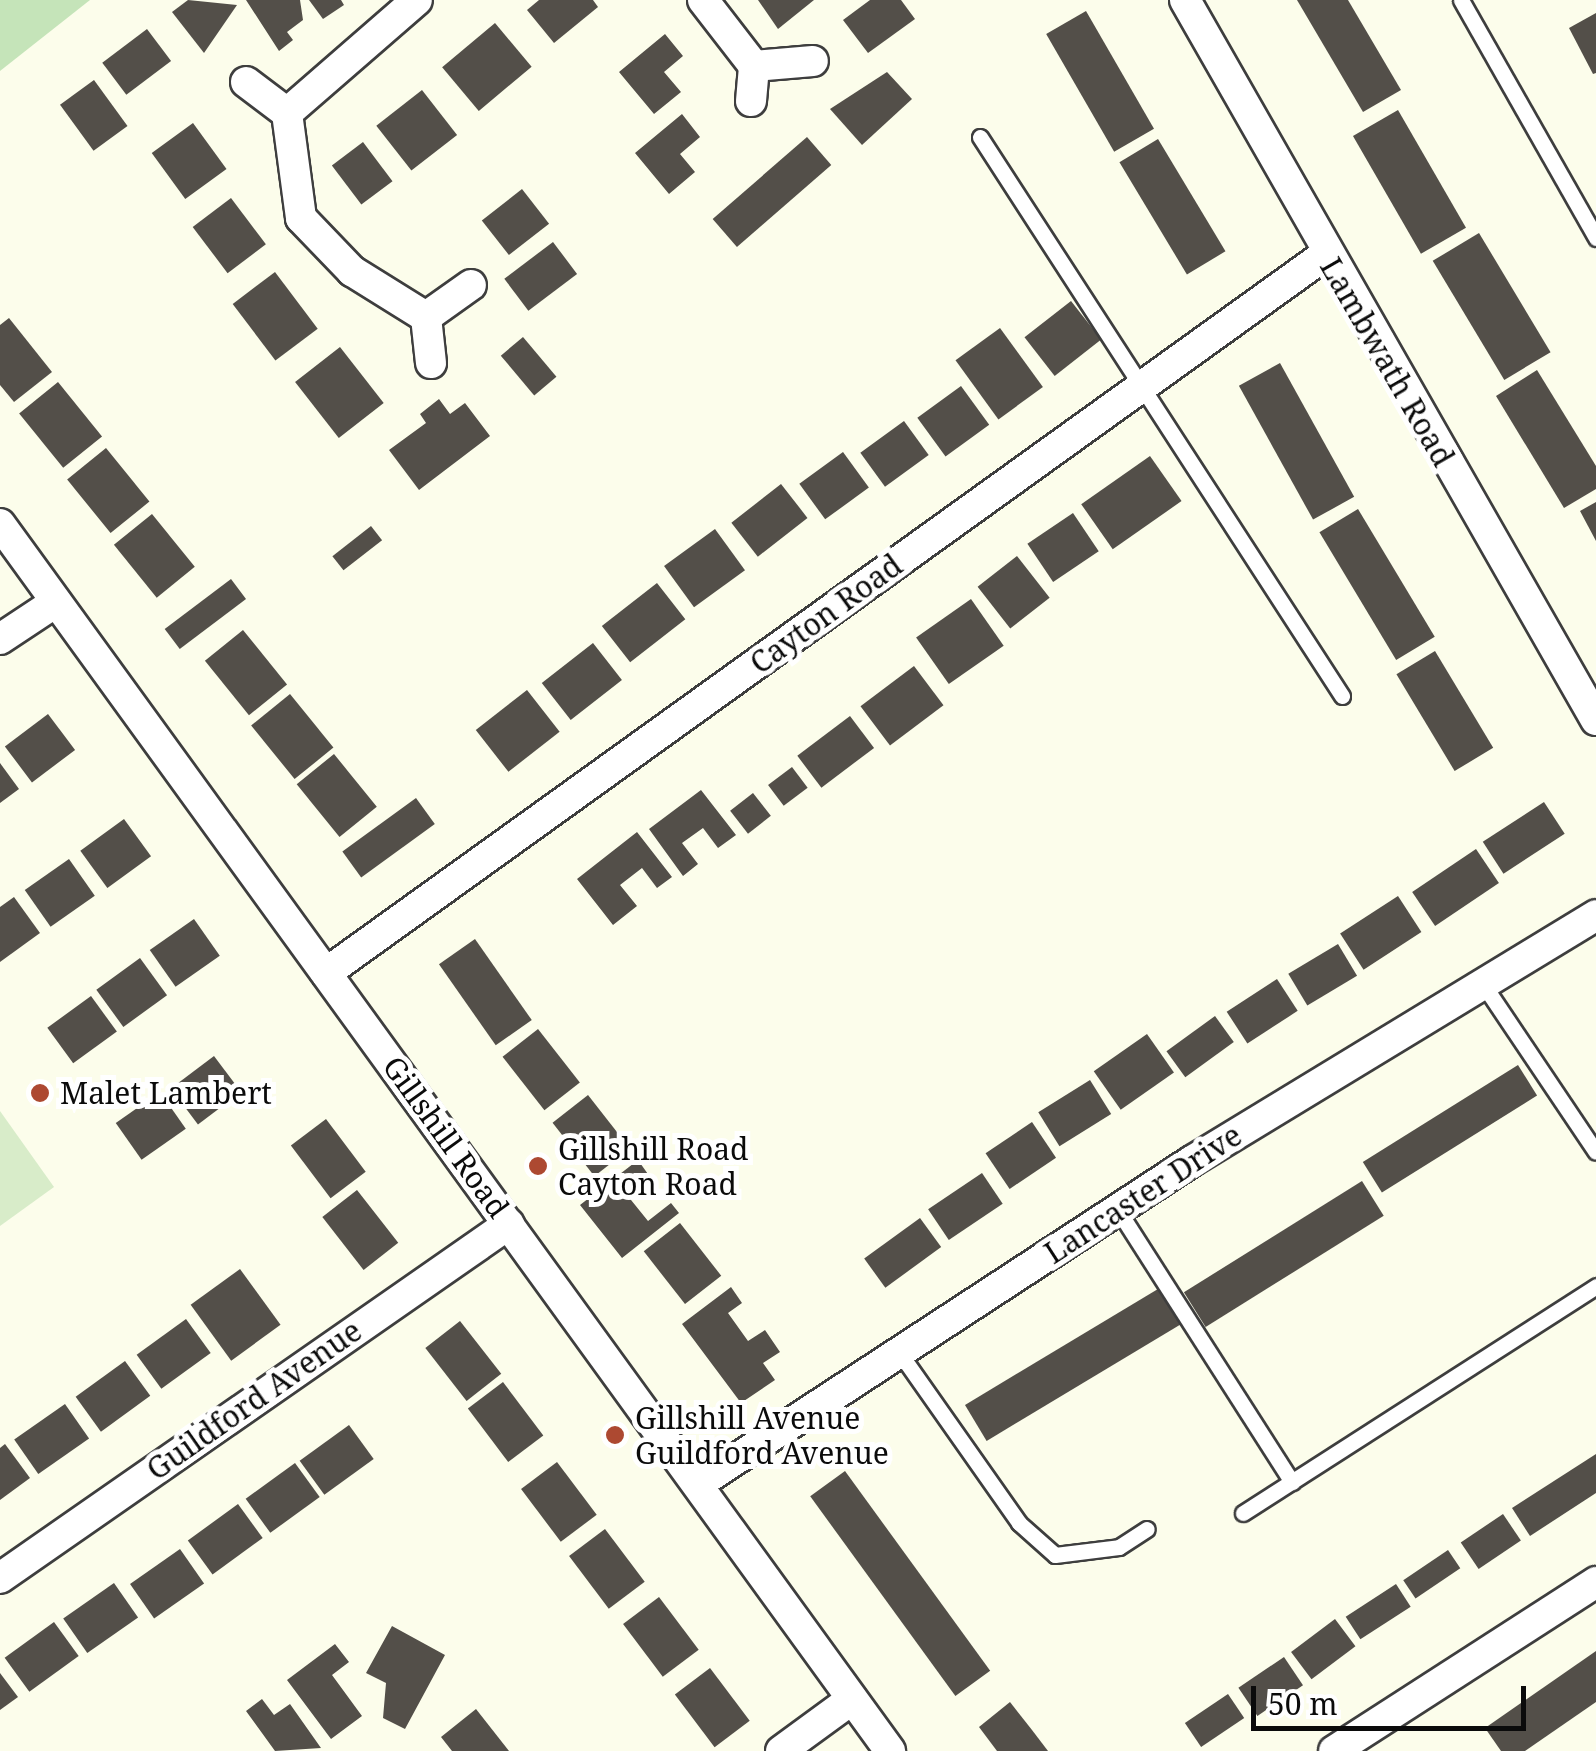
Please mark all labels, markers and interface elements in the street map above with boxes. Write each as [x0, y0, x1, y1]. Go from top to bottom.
street label: Lambwath Road [1313, 251, 1461, 473]
street label: Cayton Road [743, 547, 909, 681]
street label: Gillshill Road [375, 1049, 517, 1225]
place label: Malet Lambert [60, 1075, 272, 1111]
marker: Malet Lambert [29, 1082, 51, 1104]
street label: Lancaster Drive [1038, 1117, 1248, 1271]
place label: Gillshill Road Cayton Road [558, 1131, 748, 1202]
marker: Gillshill Road Cayton Road [527, 1155, 549, 1177]
street label: Guildford Avenue [140, 1312, 368, 1488]
place label: Gillshill Avenue Guildford Avenue [635, 1400, 889, 1470]
marker: Gillshill Avenue Guildford Avenue [604, 1424, 626, 1446]
scale bar [1256, 1666, 1531, 1728]
text: 50 m [1268, 1683, 1338, 1724]

